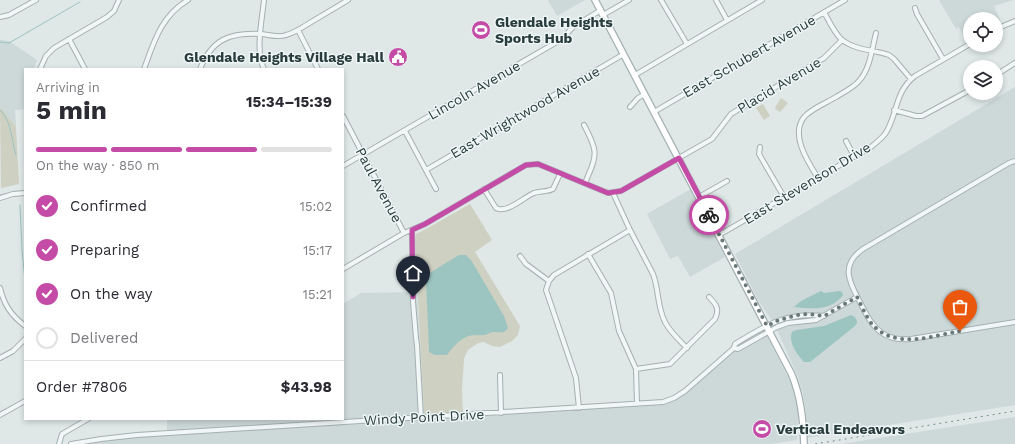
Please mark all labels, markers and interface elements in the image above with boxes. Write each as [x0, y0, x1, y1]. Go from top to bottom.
street label: East Schubert Avenue [680, 11, 818, 101]
map controls [963, 12, 1003, 100]
button: locate [963, 12, 1003, 52]
place label: Glendale Heights Sports Hub [495, 14, 613, 46]
sports icon: Glendale Heights Sports Hub [470, 19, 492, 41]
public building icon: Glendale Heights Village Hall [387, 46, 409, 68]
place label: Glendale Heights Village Hall [184, 49, 384, 65]
street label: Placid Avenue [734, 54, 824, 116]
street label: Lincoln Avenue [425, 57, 523, 123]
button: layers [963, 60, 1003, 100]
street label: East Wrightwood Avenue [447, 63, 603, 161]
text: Arriving in [36, 80, 100, 95]
text: 15:34–15:39 [246, 93, 332, 111]
text: 5 min [36, 95, 107, 125]
street label: East Stevenson Drive [740, 139, 874, 227]
street label: Paul Avenue [353, 145, 405, 225]
text: On the way · 850 m [36, 158, 159, 173]
icon: check [36, 195, 58, 217]
courier [689, 195, 729, 235]
text: Confirmed [70, 197, 147, 215]
text: 15:02 [300, 199, 332, 214]
icon: bike [698, 204, 720, 226]
icon: check [36, 239, 58, 261]
text: Preparing [70, 241, 139, 259]
text: 15:17 [303, 243, 332, 258]
pin [396, 256, 430, 297]
icon: home [402, 262, 424, 284]
icon: check [36, 283, 58, 305]
text: On the way [70, 285, 152, 303]
text: 15:21 [303, 287, 332, 302]
pin [943, 290, 977, 331]
icon: bag [949, 296, 971, 318]
text: Delivered [70, 329, 138, 347]
text: Order #7806 [36, 378, 127, 396]
text: $43.98 [281, 378, 332, 396]
street label: Windy Point Drive [363, 406, 485, 428]
sports icon: Vertical Endeavors [751, 418, 773, 440]
place label: Vertical Endeavors [776, 421, 906, 437]

